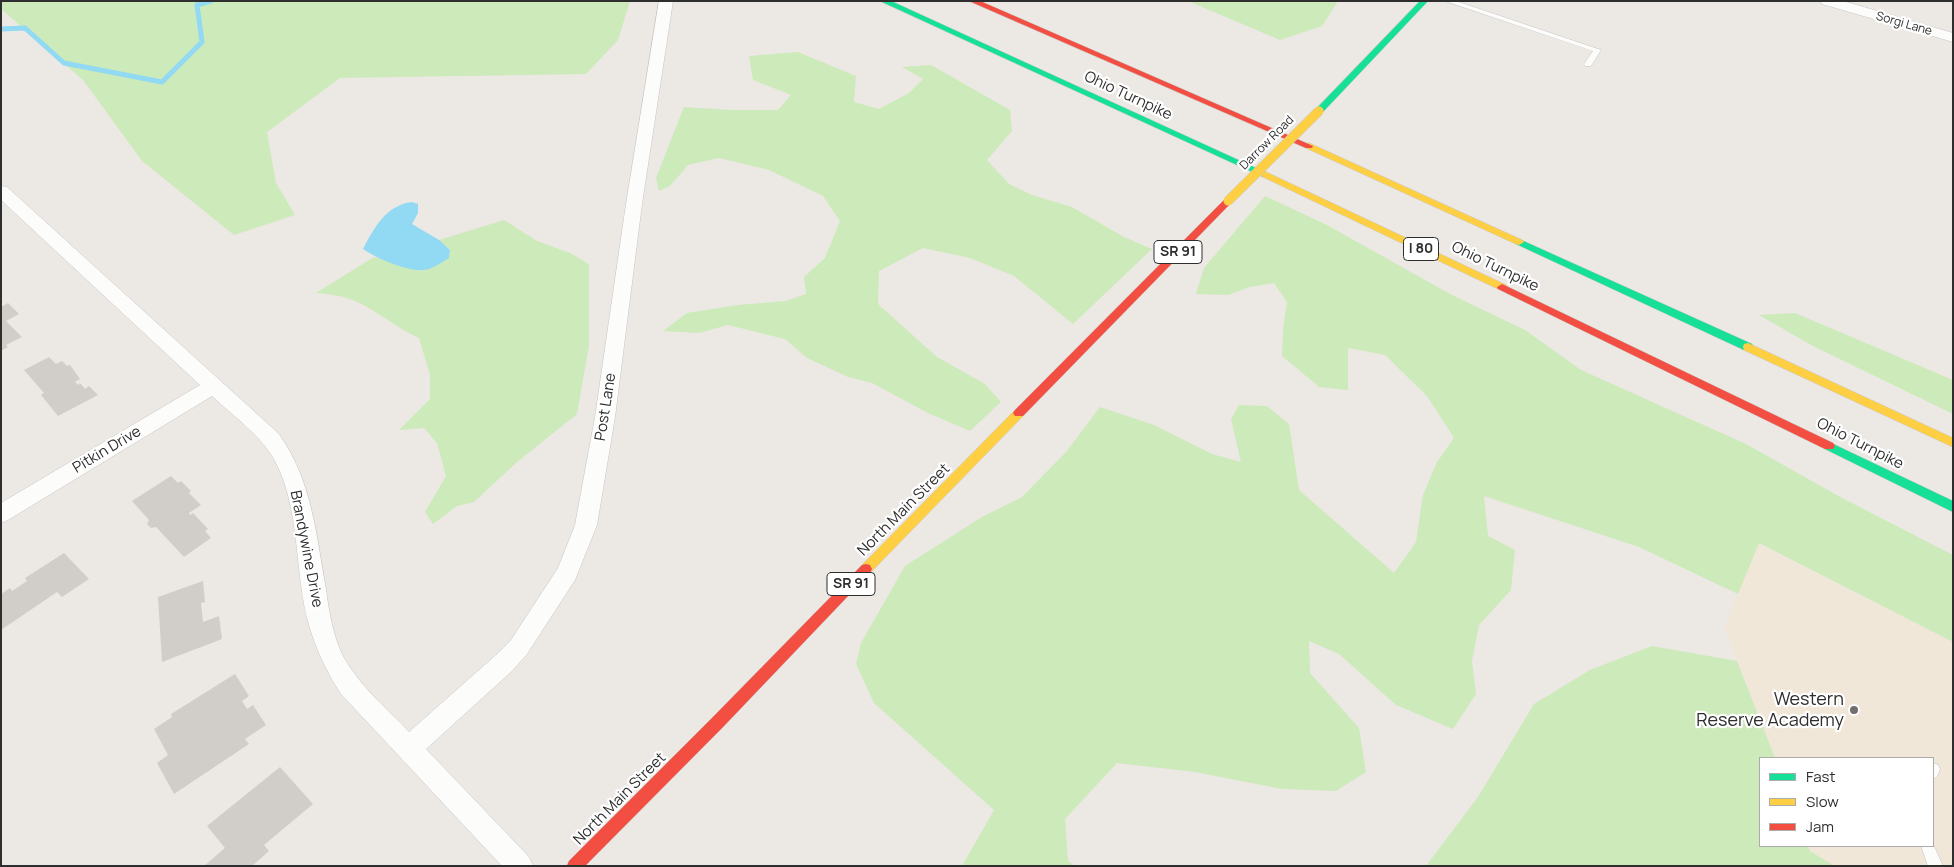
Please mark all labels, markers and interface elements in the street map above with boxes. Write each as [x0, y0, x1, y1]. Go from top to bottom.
street label: Sorgi Lane [1874, 9, 1934, 39]
street label: Ohio Turnpike [1081, 68, 1175, 124]
street label: Darrow Road [1237, 113, 1297, 173]
road number: I 80 [1404, 238, 1438, 260]
street label: Ohio Turnpike [1448, 238, 1542, 296]
road number: SR 91 [1154, 240, 1202, 264]
street label: Post Lane [592, 372, 620, 442]
street label: Ohio Turnpike [1814, 414, 1906, 474]
street label: Pitkin Drive [70, 423, 144, 477]
street label: North Main Street [854, 460, 954, 560]
street label: Brandywine Drive [286, 489, 326, 609]
road number: SR 91 [827, 572, 875, 596]
place label: Western Reserve Academy [1696, 689, 1844, 732]
marker: Western Reserve Academy [1848, 704, 1860, 716]
street label: North Main Street [570, 749, 670, 849]
legend [1759, 757, 1934, 847]
text: Fast [1806, 766, 1835, 787]
text: Slow [1806, 791, 1839, 812]
text: Jam [1806, 816, 1834, 837]

